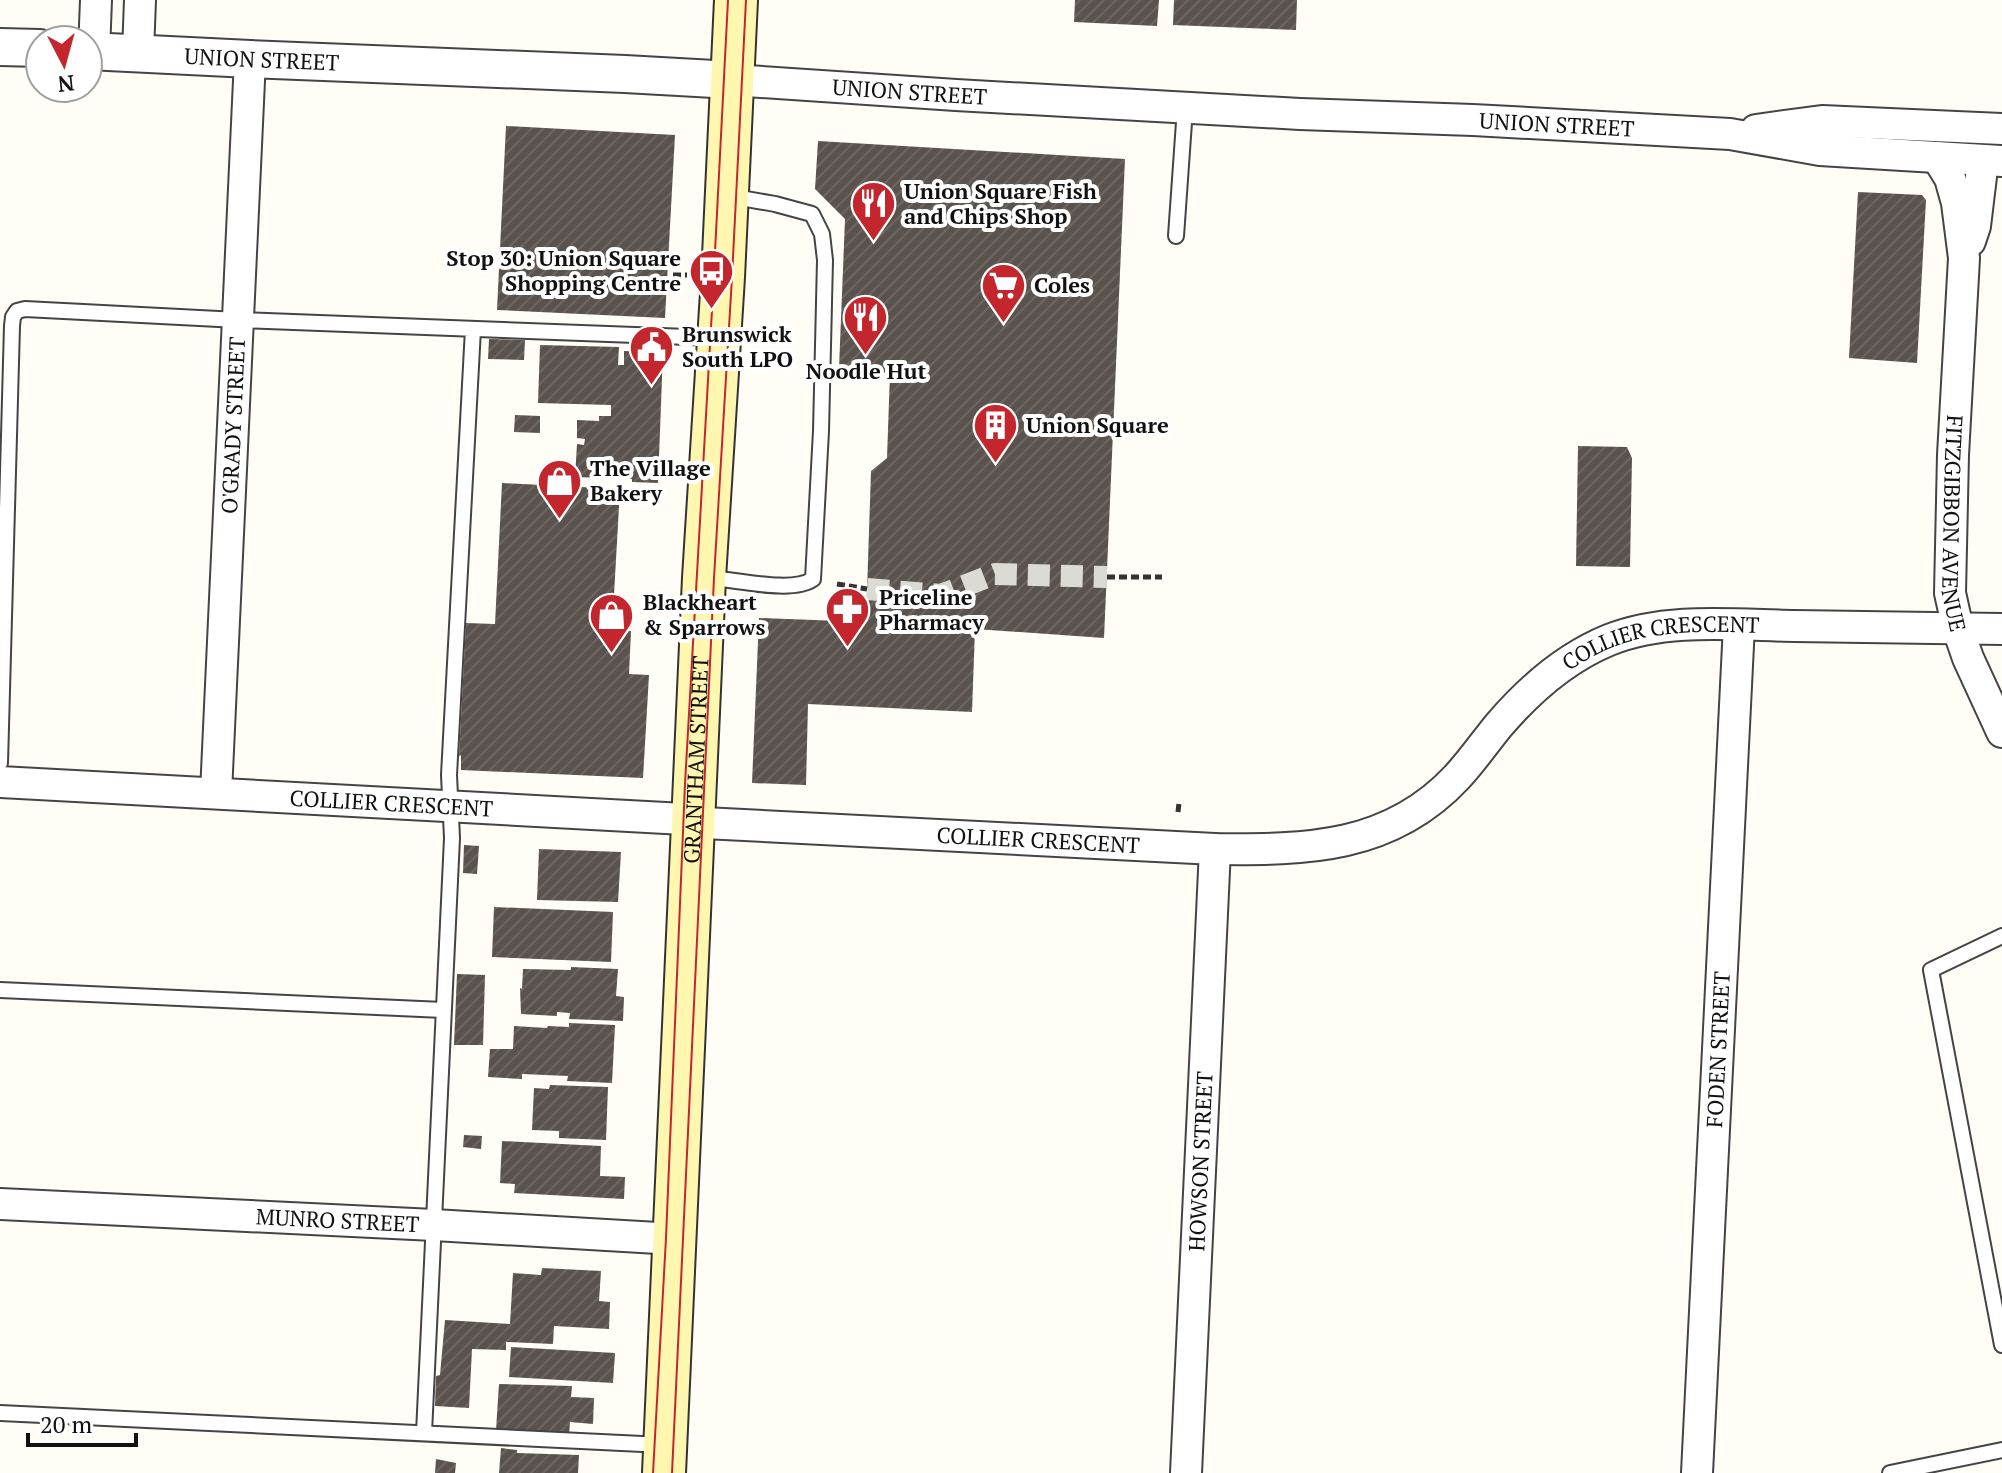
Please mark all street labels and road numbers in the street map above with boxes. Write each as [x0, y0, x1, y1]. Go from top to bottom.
street label: UNION STREET [184, 41, 340, 77]
street label: UNION STREET [831, 72, 988, 111]
street label: UNION STREET [1479, 105, 1635, 143]
street label: O'GRADY STREET [214, 336, 251, 515]
street label: FITZGIBBON AVENUE [1935, 414, 1973, 634]
street label: COLLIER CRESCENT [1556, 609, 1760, 676]
street label: GRANTHAM STREET [676, 655, 715, 864]
street label: COLLIER CRESCENT [289, 783, 494, 823]
street label: COLLIER CRESCENT [936, 820, 1141, 859]
street label: FODEN STREET [1699, 970, 1736, 1129]
street label: HOWSON STREET [1181, 1070, 1219, 1252]
street label: MUNRO STREET [255, 1201, 420, 1238]

